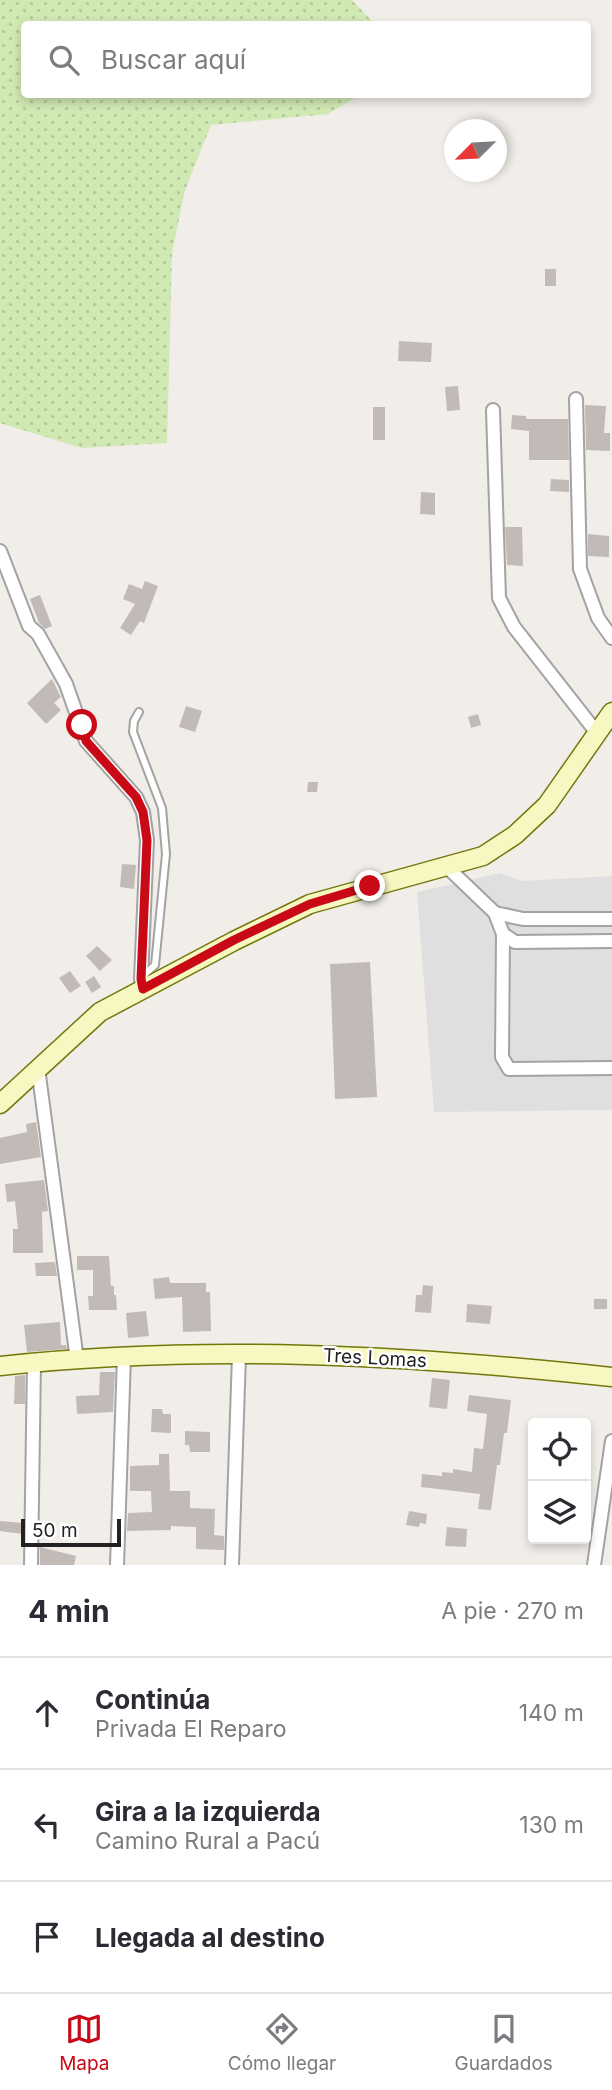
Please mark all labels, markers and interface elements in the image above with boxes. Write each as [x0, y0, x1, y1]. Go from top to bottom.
search box [21, 21, 591, 98]
icon: search [45, 41, 83, 79]
text: Buscar aquí [101, 44, 246, 75]
north arrow [444, 119, 507, 182]
route start [66, 709, 97, 740]
route end [354, 870, 385, 901]
street label: Tres Lomas [322, 1344, 428, 1372]
map controls [528, 1418, 591, 1544]
button: locate [528, 1418, 591, 1481]
button: layers [528, 1481, 591, 1544]
scale bar [21, 1516, 121, 1548]
text: 50 m [32, 1519, 78, 1542]
text: 4 min [28, 1593, 110, 1629]
text: A pie · 270 m [441, 1597, 584, 1625]
text: Continúa [95, 1684, 210, 1715]
icon: ahead [28, 1694, 66, 1732]
text: 140 m [519, 1699, 584, 1727]
text: Privada El Reparo [95, 1715, 287, 1743]
text: Gira a la izquierda [95, 1796, 321, 1827]
icon: left [28, 1806, 66, 1844]
text: 130 m [519, 1811, 584, 1839]
text: Camino Rural a Pacú [95, 1827, 320, 1855]
icon: arrive [28, 1918, 66, 1956]
text: Llegada al destino [95, 1922, 325, 1953]
tab: Mapa [59, 2010, 109, 2075]
tab: Cómo llegar [228, 2010, 336, 2075]
tab: Guardados [455, 2010, 553, 2075]

